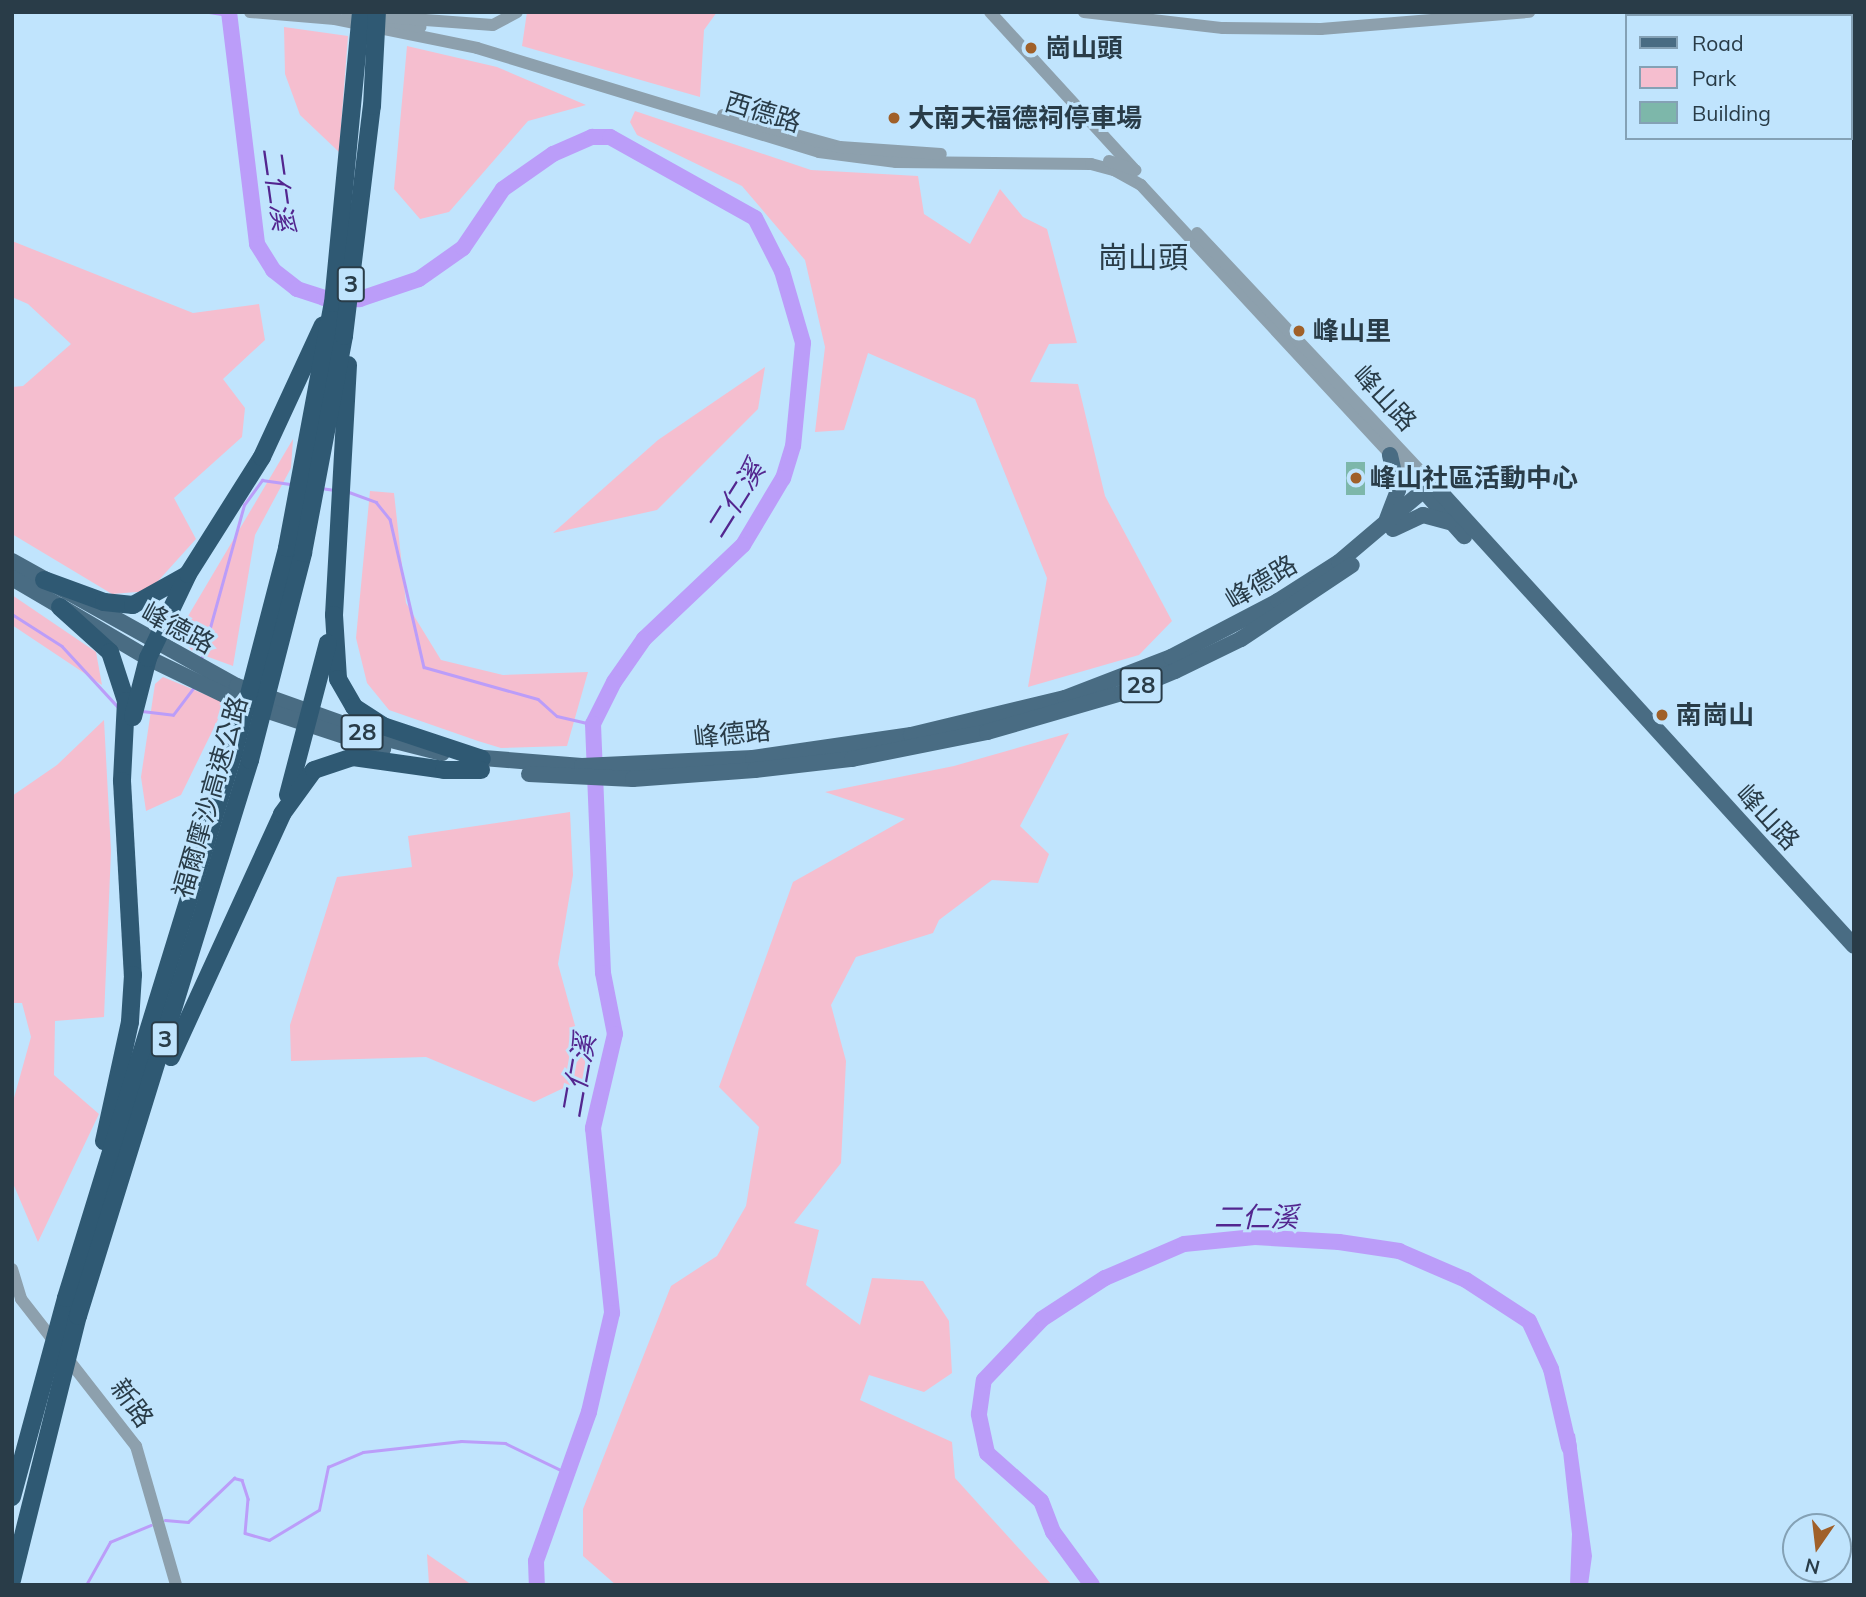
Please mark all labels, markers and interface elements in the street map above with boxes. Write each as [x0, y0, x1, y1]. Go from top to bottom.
legend [1624, 14, 1852, 140]
text: Road [1692, 30, 1743, 56]
place label: 崗山頭 [1045, 32, 1123, 64]
marker: 崗山頭 [1023, 40, 1039, 56]
text: Park [1692, 65, 1736, 91]
street label: 西德路 [721, 86, 805, 138]
text: Building [1692, 100, 1771, 126]
place label: 大南天福德祠停車場 [908, 102, 1142, 134]
marker: 大南天福德祠停車場 [886, 110, 902, 126]
water label: 二仁溪 [256, 145, 300, 233]
district label: 崗山頭 [1098, 239, 1188, 275]
road number: 3 [335, 264, 367, 304]
place label: 峰山里 [1313, 315, 1391, 347]
marker: 峰山里 [1291, 323, 1307, 339]
street label: 峰山路 [1347, 359, 1423, 437]
water label: 二仁溪 [698, 454, 772, 544]
place label: 峰山社區活動中心 [1370, 462, 1578, 494]
marker: 峰山社區活動中心 [1348, 470, 1364, 486]
street label: 峰德路 [1220, 549, 1302, 615]
street label: 峰德路 [136, 596, 220, 660]
road number: 28 [1118, 664, 1164, 706]
street label: 福爾摩沙高速公路 [166, 693, 254, 901]
place label: 南崗山 [1676, 699, 1754, 731]
marker: 南崗山 [1654, 707, 1670, 723]
road number: 28 [339, 712, 385, 752]
street label: 峰德路 [692, 714, 772, 754]
street label: 峰山路 [1730, 778, 1806, 856]
road number: 3 [149, 1018, 181, 1059]
water label: 二仁溪 [554, 1032, 602, 1120]
water label: 二仁溪 [1214, 1200, 1298, 1234]
street label: 新路 [104, 1373, 160, 1433]
north arrow [1782, 1513, 1852, 1583]
text: N [1803, 1553, 1822, 1580]

